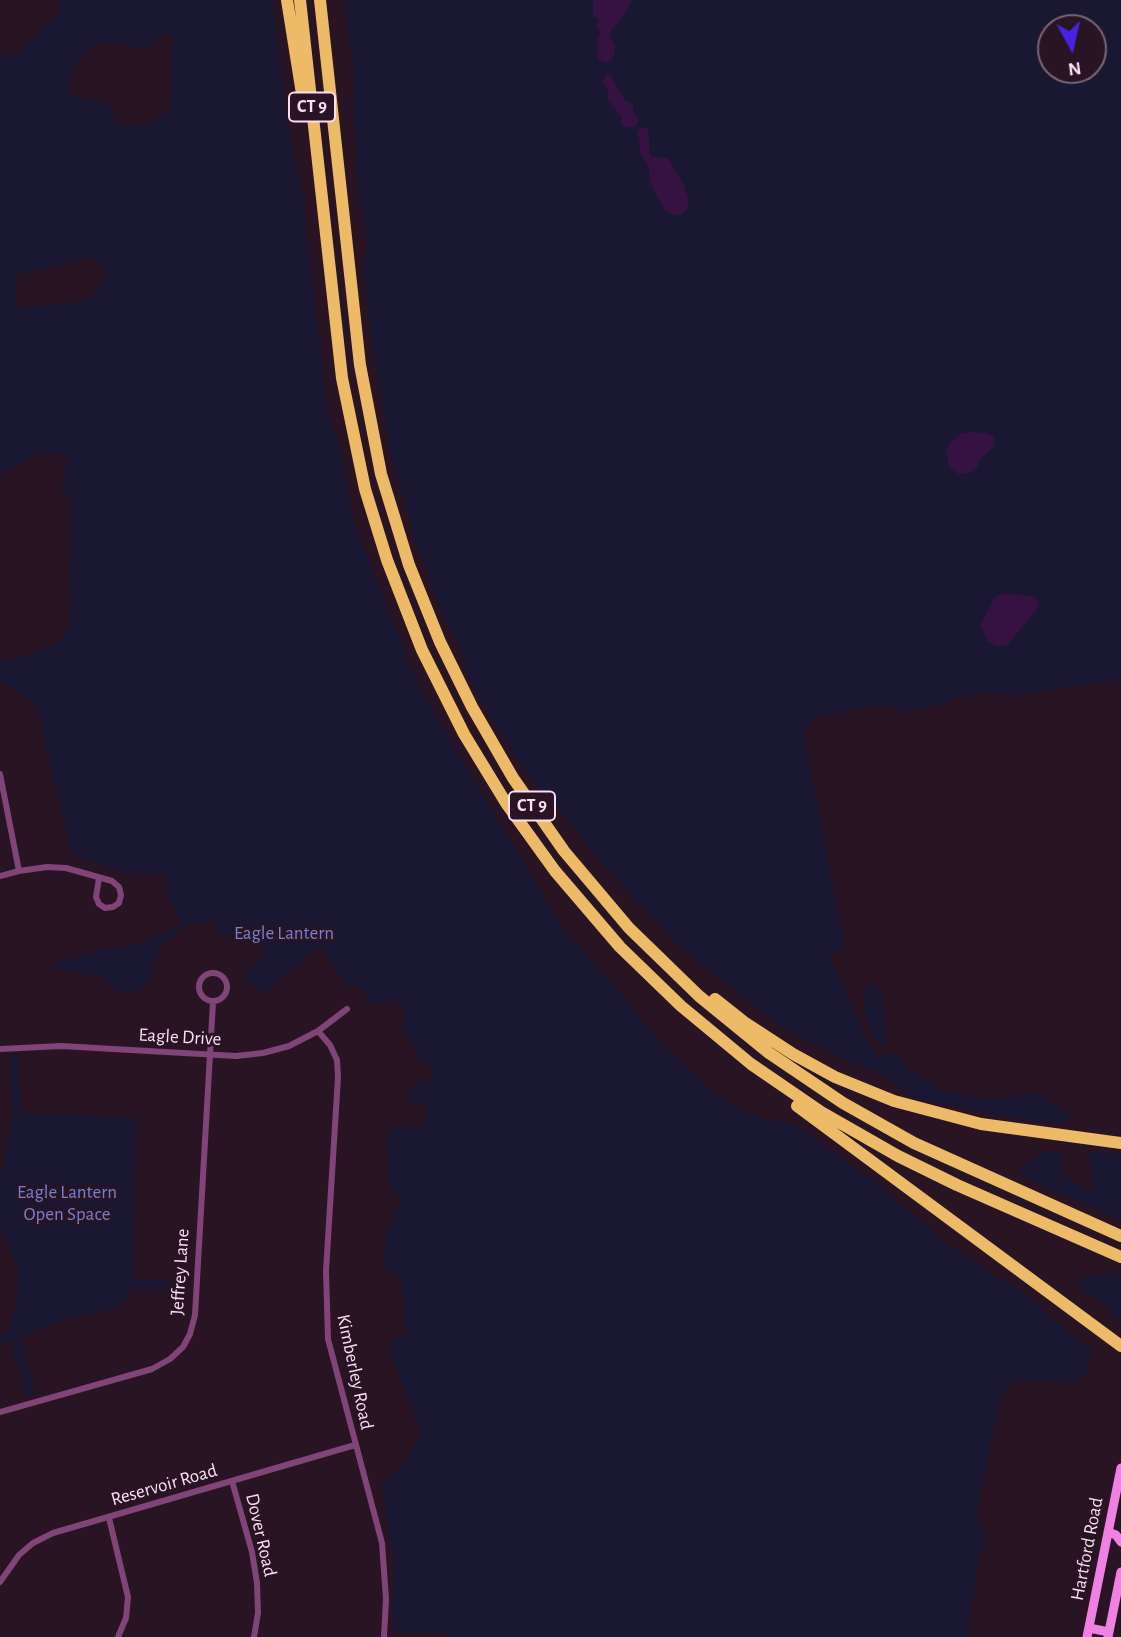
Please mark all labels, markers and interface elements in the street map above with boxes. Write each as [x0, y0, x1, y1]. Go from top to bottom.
north arrow [1037, 14, 1107, 84]
text: N [1067, 58, 1083, 79]
road number: CT 9 [289, 92, 335, 122]
road number: CT 9 [509, 792, 555, 820]
park label: Eagle Lantern [234, 922, 334, 944]
street label: Eagle Drive [138, 1023, 222, 1051]
park label: Eagle Lantern Open Space [17, 1181, 117, 1225]
street label: Jeffrey Lane [166, 1228, 194, 1316]
street label: Kimberley Road [332, 1312, 378, 1432]
street label: Reservoir Road [108, 1459, 220, 1511]
street label: Dover Road [240, 1491, 282, 1579]
street label: Hartford Road [1066, 1495, 1108, 1603]

